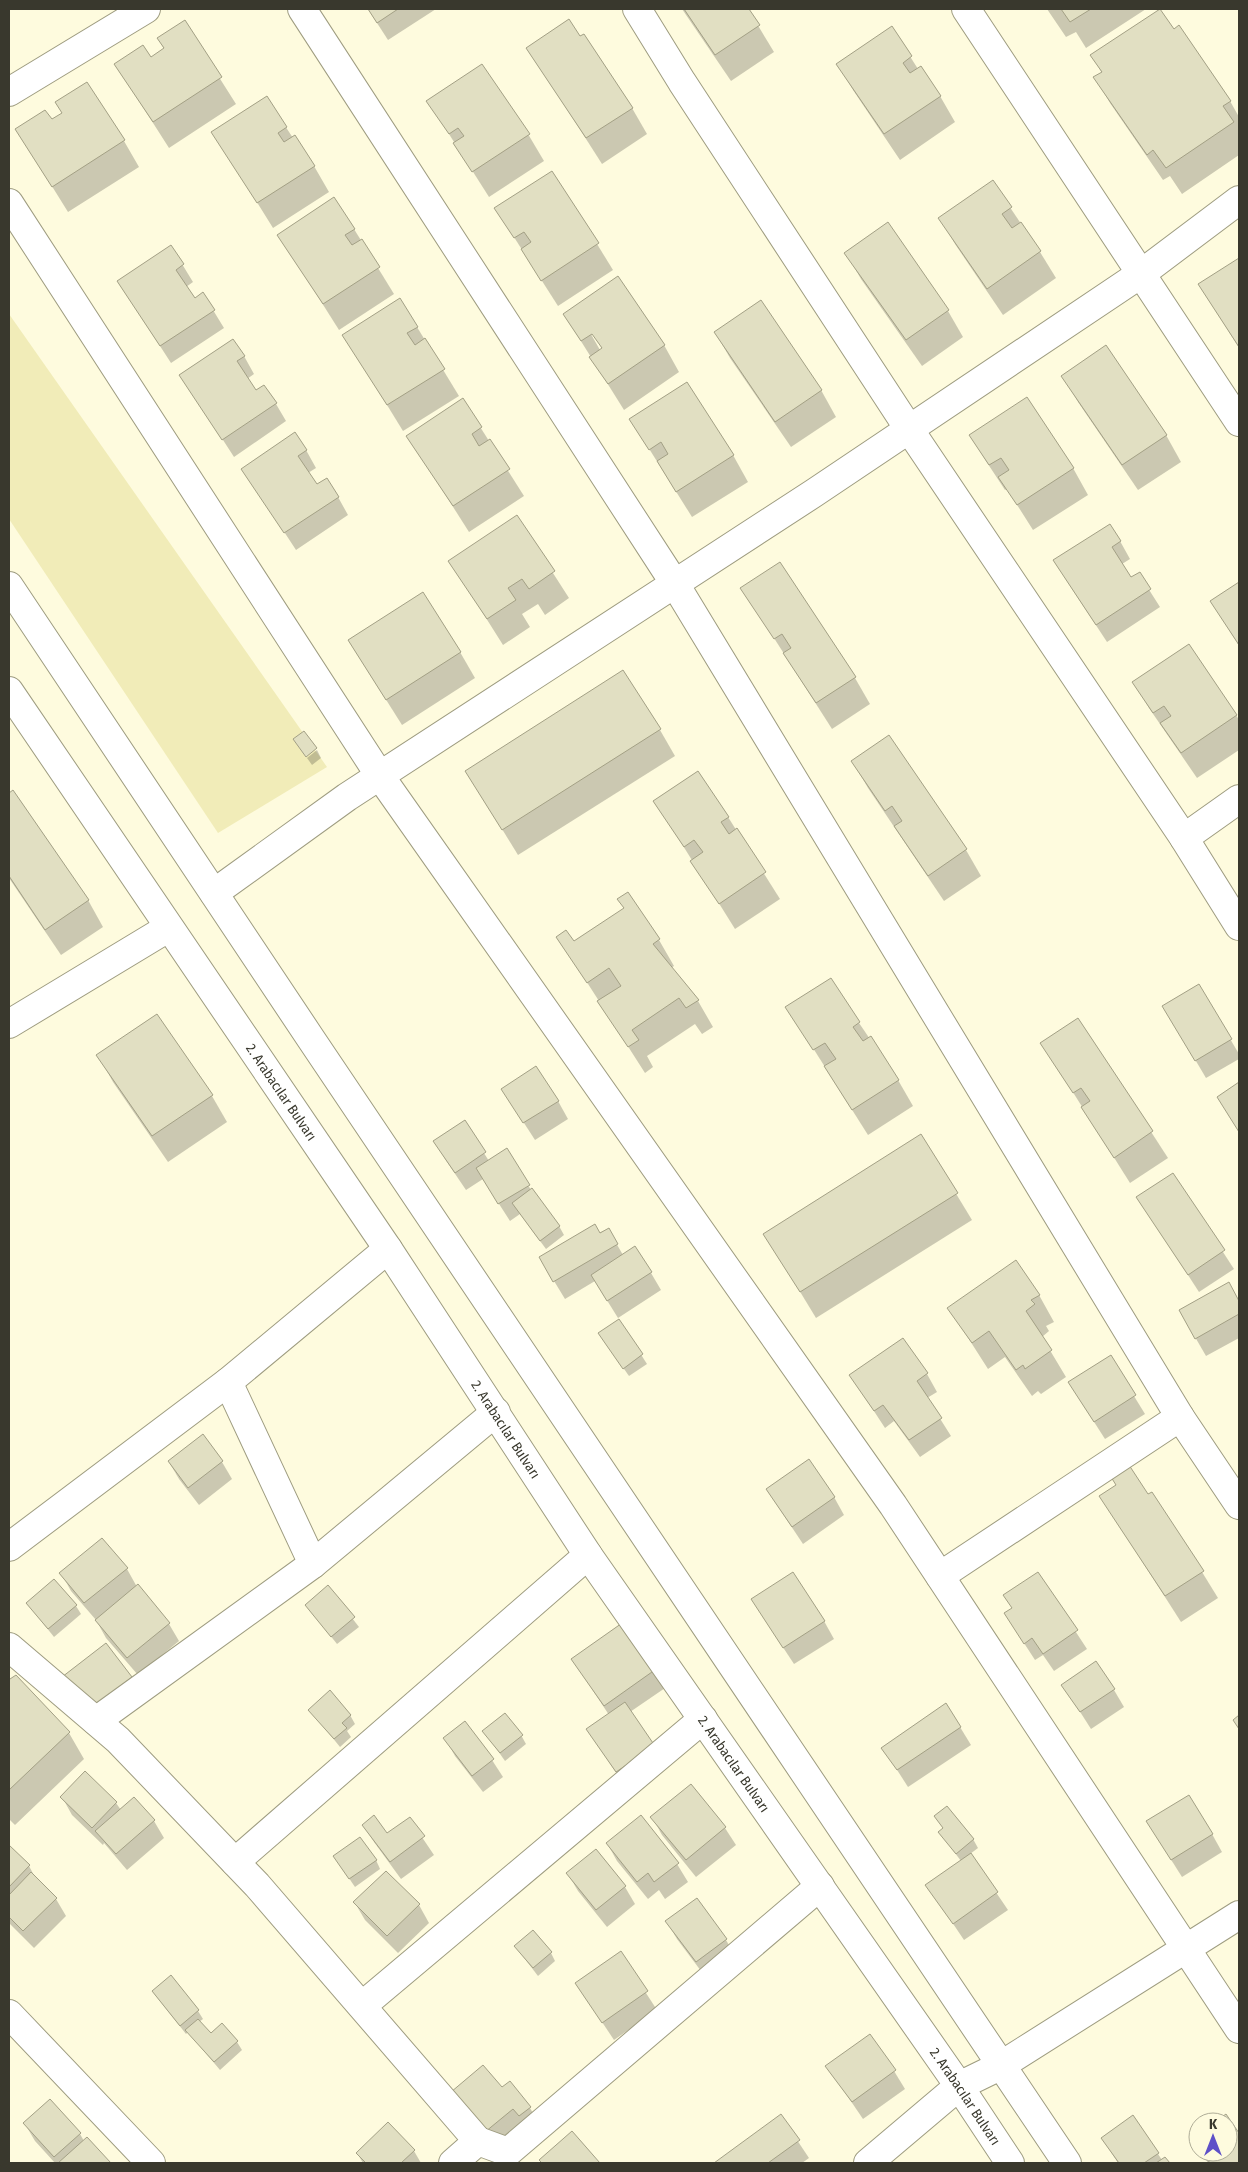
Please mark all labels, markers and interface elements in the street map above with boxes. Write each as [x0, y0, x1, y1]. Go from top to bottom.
street label: 2. Arabacılar Bulvarı [243, 1040, 320, 1144]
street label: 2. Arabacılar Bulvarı [468, 1377, 544, 1482]
street label: 2. Arabacılar Bulvarı [695, 1713, 773, 1815]
street label: 2. Arabacılar Bulvarı [926, 2045, 1004, 2148]
north arrow [1188, 2112, 1238, 2162]
text: K [1209, 2116, 1218, 2133]

